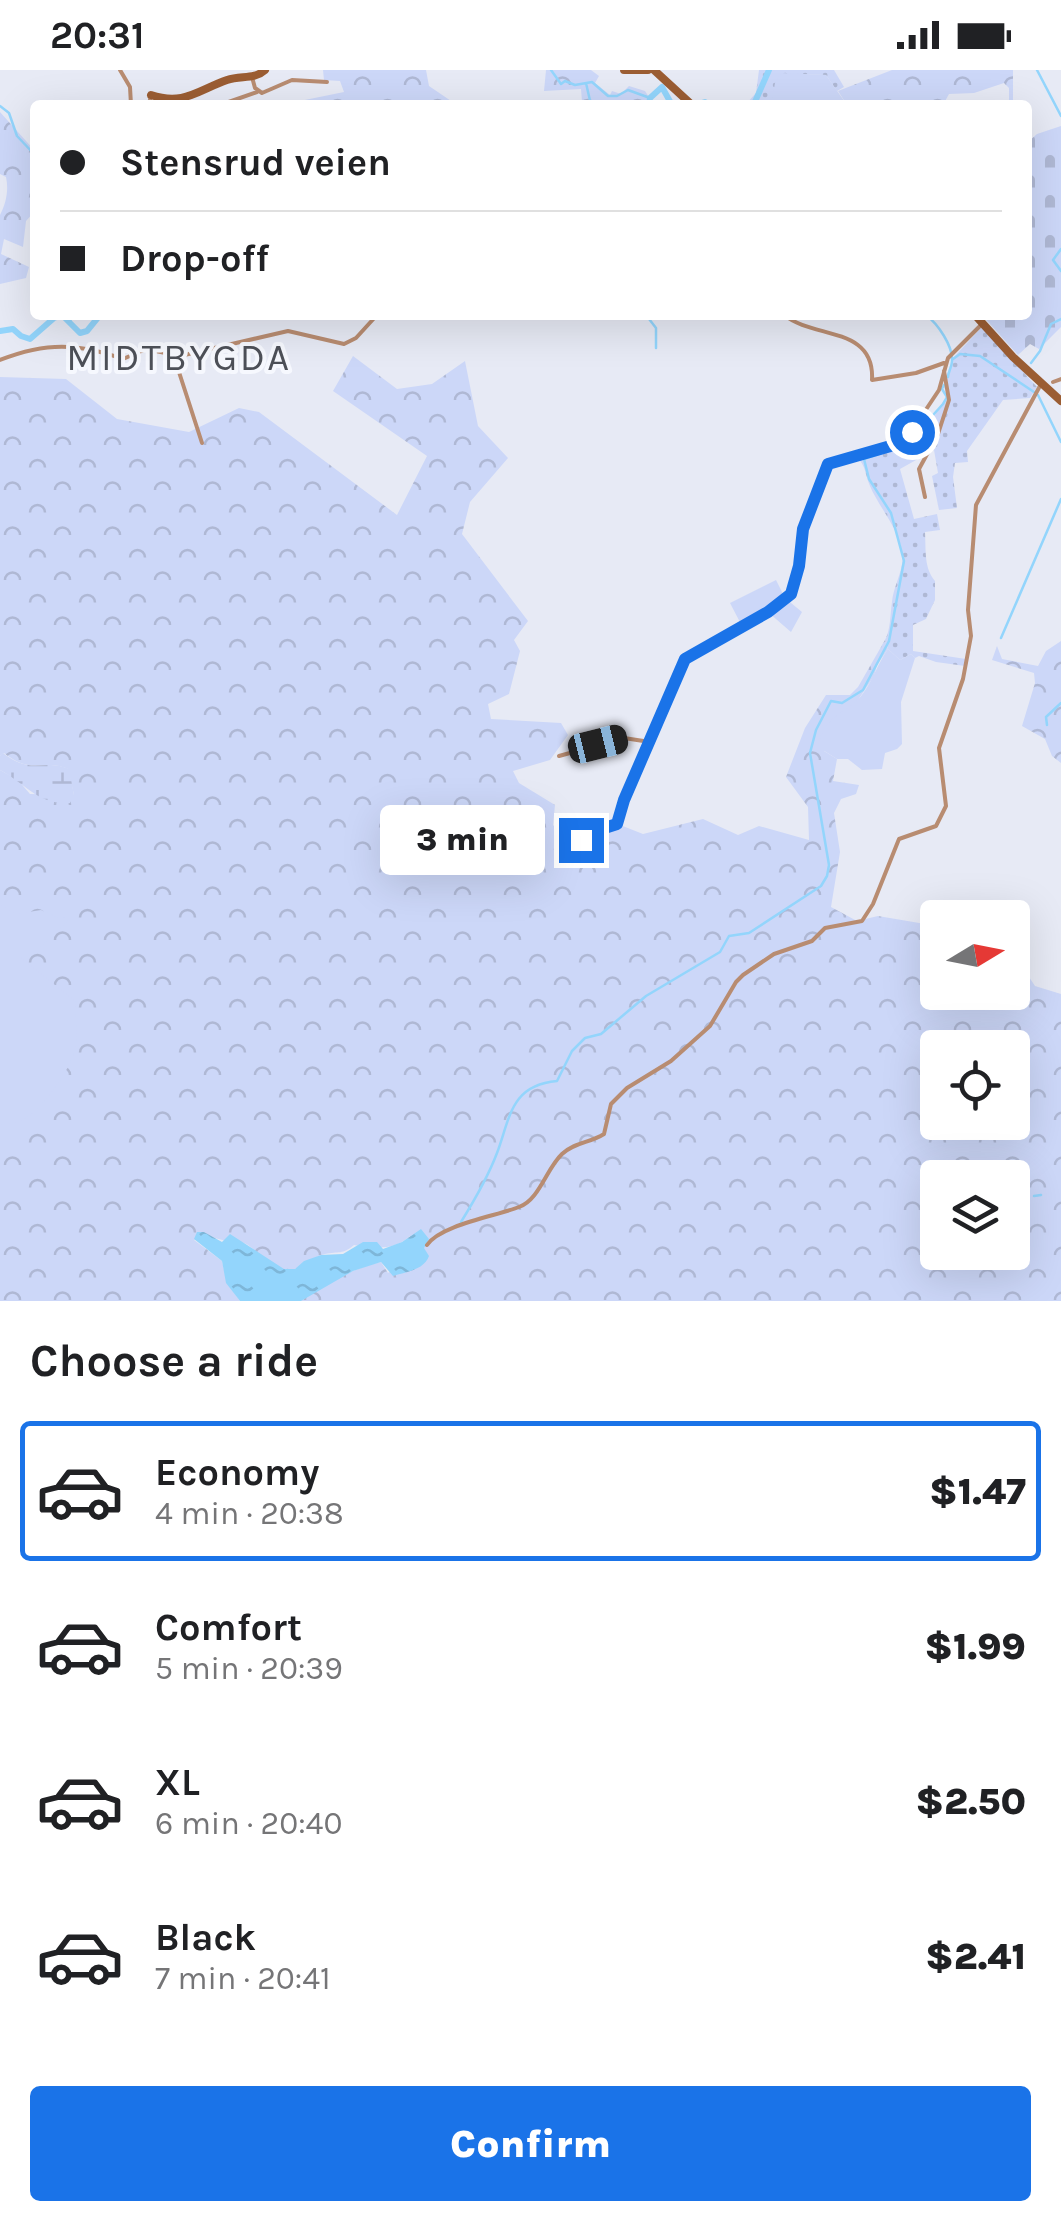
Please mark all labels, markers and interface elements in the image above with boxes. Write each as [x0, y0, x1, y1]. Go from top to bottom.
text: 20:31 [50, 13, 144, 58]
text: Stensrud veien [120, 140, 391, 185]
text: Drop-off [120, 236, 269, 281]
district label: MIDTBYGDA [66, 335, 292, 380]
route start [890, 410, 935, 455]
car [565, 722, 631, 766]
callout: 3 min [381, 805, 546, 875]
route end [559, 818, 604, 863]
text: 3 min [416, 821, 509, 858]
north arrow [920, 900, 1030, 1010]
map controls [920, 900, 1030, 1270]
button: locate [920, 1030, 1030, 1140]
button: layers [920, 1160, 1030, 1270]
text: Choose a ride [30, 1335, 318, 1387]
icon: car [35, 1446, 125, 1536]
text: Economy [155, 1450, 319, 1495]
text: $1.47 [929, 1469, 1026, 1514]
text: 4 min · 20:38 [155, 1495, 344, 1532]
icon: car [35, 1601, 125, 1691]
text: Comfort [155, 1605, 302, 1650]
text: $1.99 [925, 1624, 1026, 1669]
text: 5 min · 20:39 [155, 1650, 343, 1687]
icon: car [35, 1756, 125, 1846]
text: XL [155, 1760, 200, 1805]
text: $2.50 [915, 1779, 1026, 1824]
text: 6 min · 20:40 [155, 1805, 342, 1842]
icon: car [35, 1911, 125, 2001]
text: Black [155, 1915, 256, 1960]
text: $2.41 [925, 1934, 1026, 1979]
text: 7 min · 20:41 [155, 1960, 331, 1997]
button: Confirm [30, 2086, 1031, 2201]

